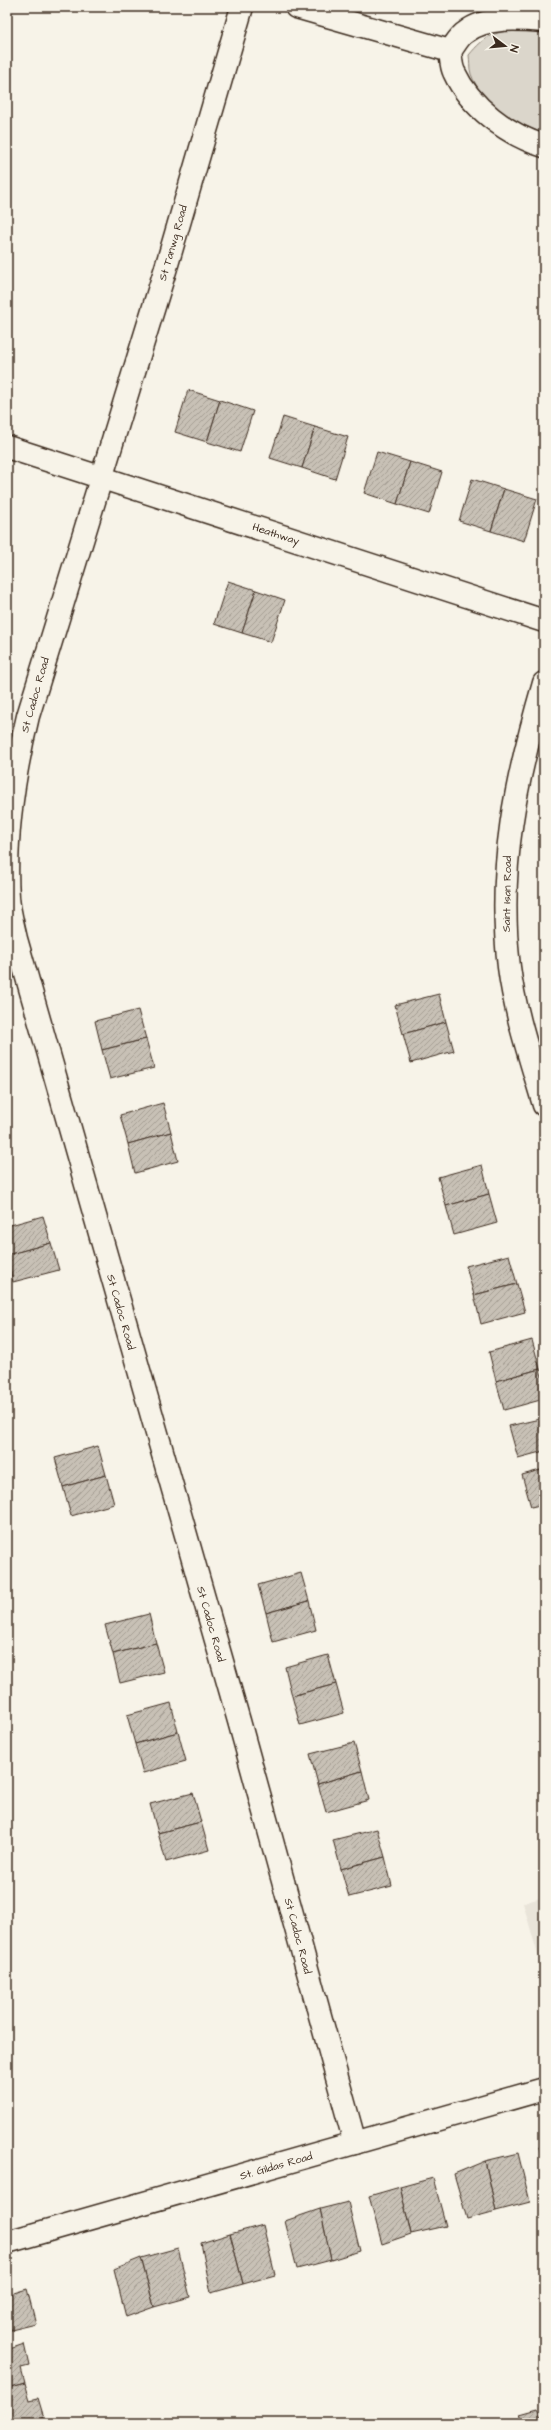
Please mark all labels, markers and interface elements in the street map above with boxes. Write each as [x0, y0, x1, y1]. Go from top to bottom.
north arrow [485, 26, 525, 66]
text: N [506, 43, 522, 54]
street label: St Tanwg Road [155, 203, 192, 283]
street label: Heathway [250, 519, 301, 550]
street label: St Cadoc Road [17, 655, 53, 734]
street label: Saint Isan Road [499, 855, 515, 932]
street label: St Cadoc Road [103, 1273, 139, 1352]
street label: St Cadoc Road [193, 1585, 229, 1664]
street label: St Cadoc Road [281, 1897, 315, 1976]
street label: St. Gildas Road [238, 2148, 314, 2184]

